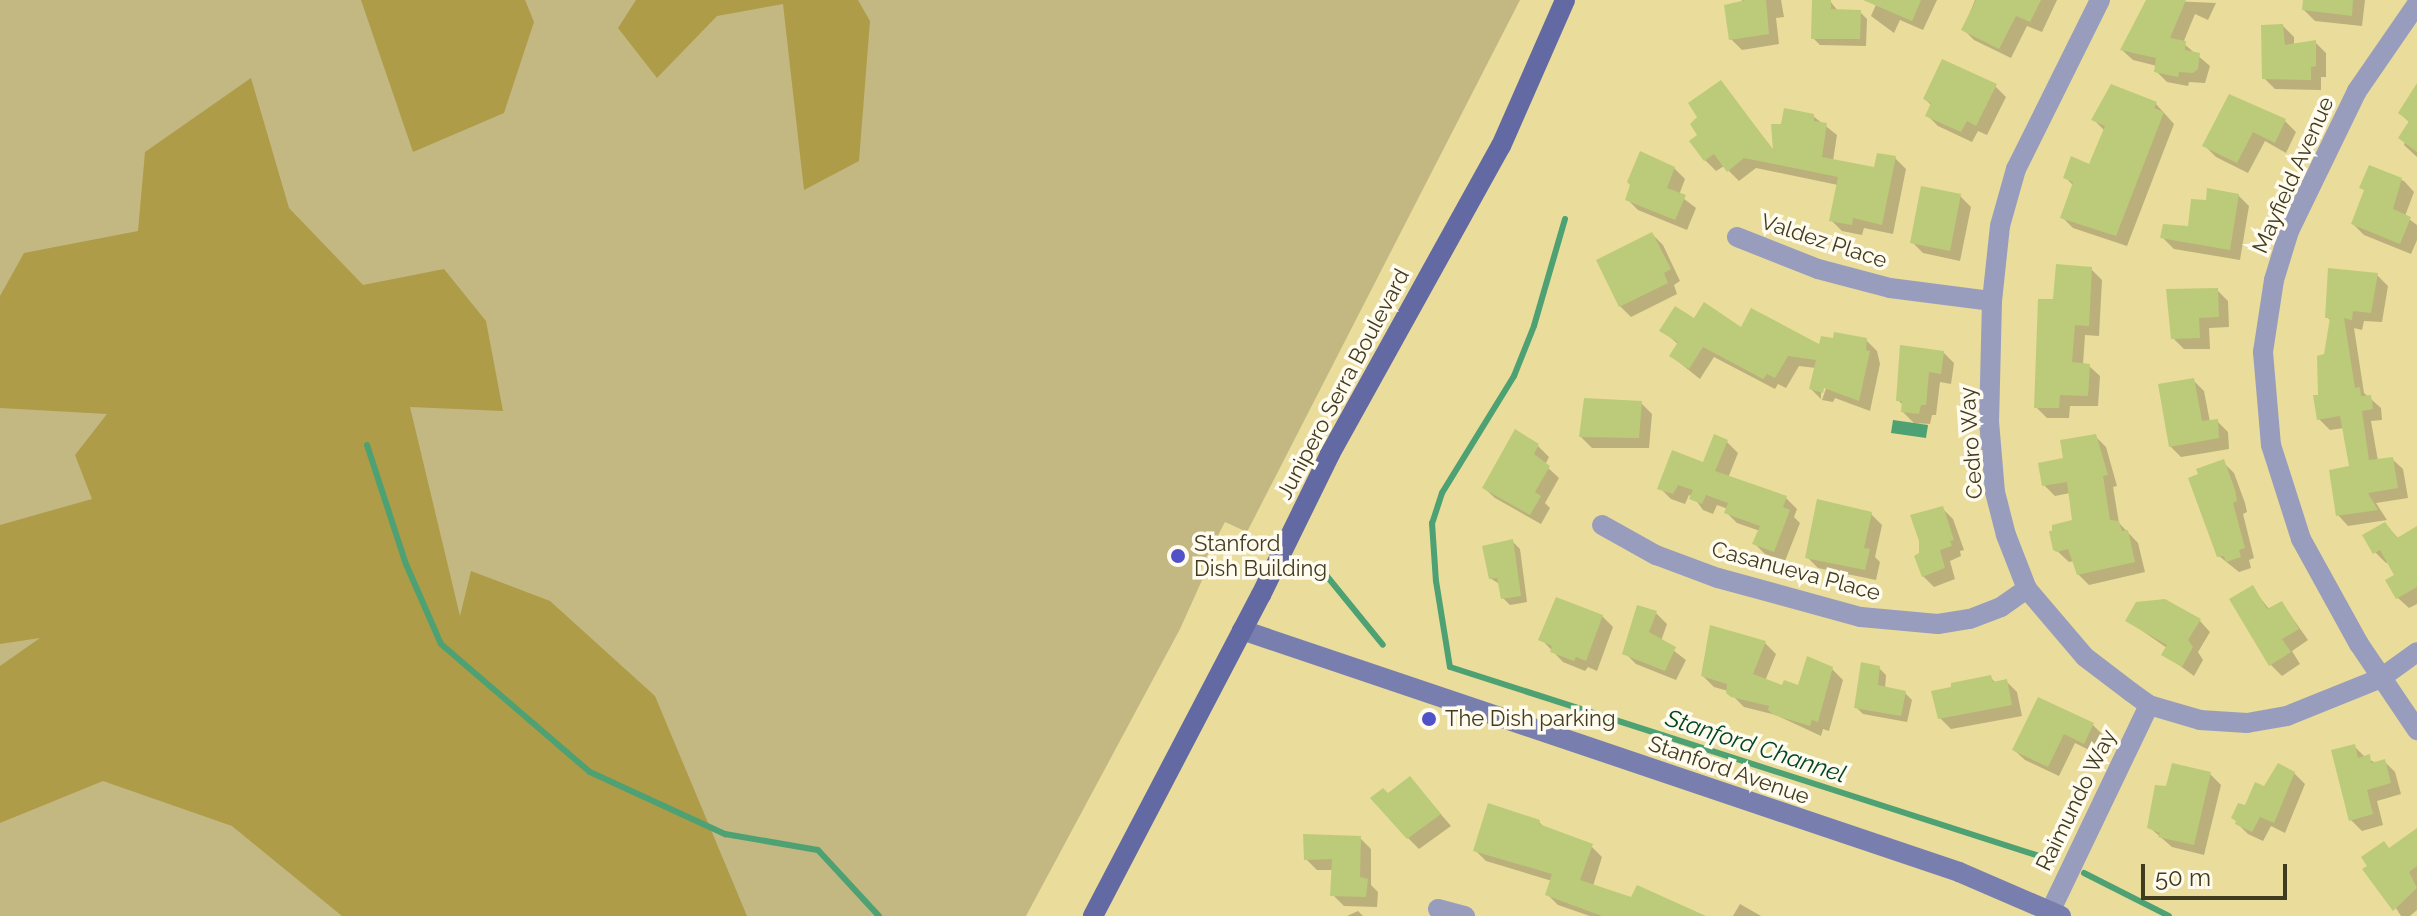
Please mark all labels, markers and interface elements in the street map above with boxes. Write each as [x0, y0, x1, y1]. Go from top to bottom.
street label: Mayfield Avenue [2247, 92, 2339, 258]
street label: Valdez Place [1758, 208, 1890, 274]
street label: Junipero Serra Boulevard [1271, 264, 1415, 504]
street label: Cedro Way [1954, 386, 1988, 500]
place label: Stanford Dish Building [1194, 530, 1327, 582]
street label: Casanueva Place [1709, 536, 1883, 606]
marker: Stanford Dish Building [1169, 547, 1187, 565]
water label: Stanford Channel [1662, 703, 1850, 789]
place label: The Dish parking [1445, 706, 1616, 732]
marker: The Dish parking [1420, 710, 1438, 728]
street label: Raimundo Way [2030, 725, 2122, 875]
street label: Stanford Avenue [1645, 730, 1813, 810]
scale bar [2145, 848, 2291, 898]
text: 50 m [2155, 863, 2211, 892]

